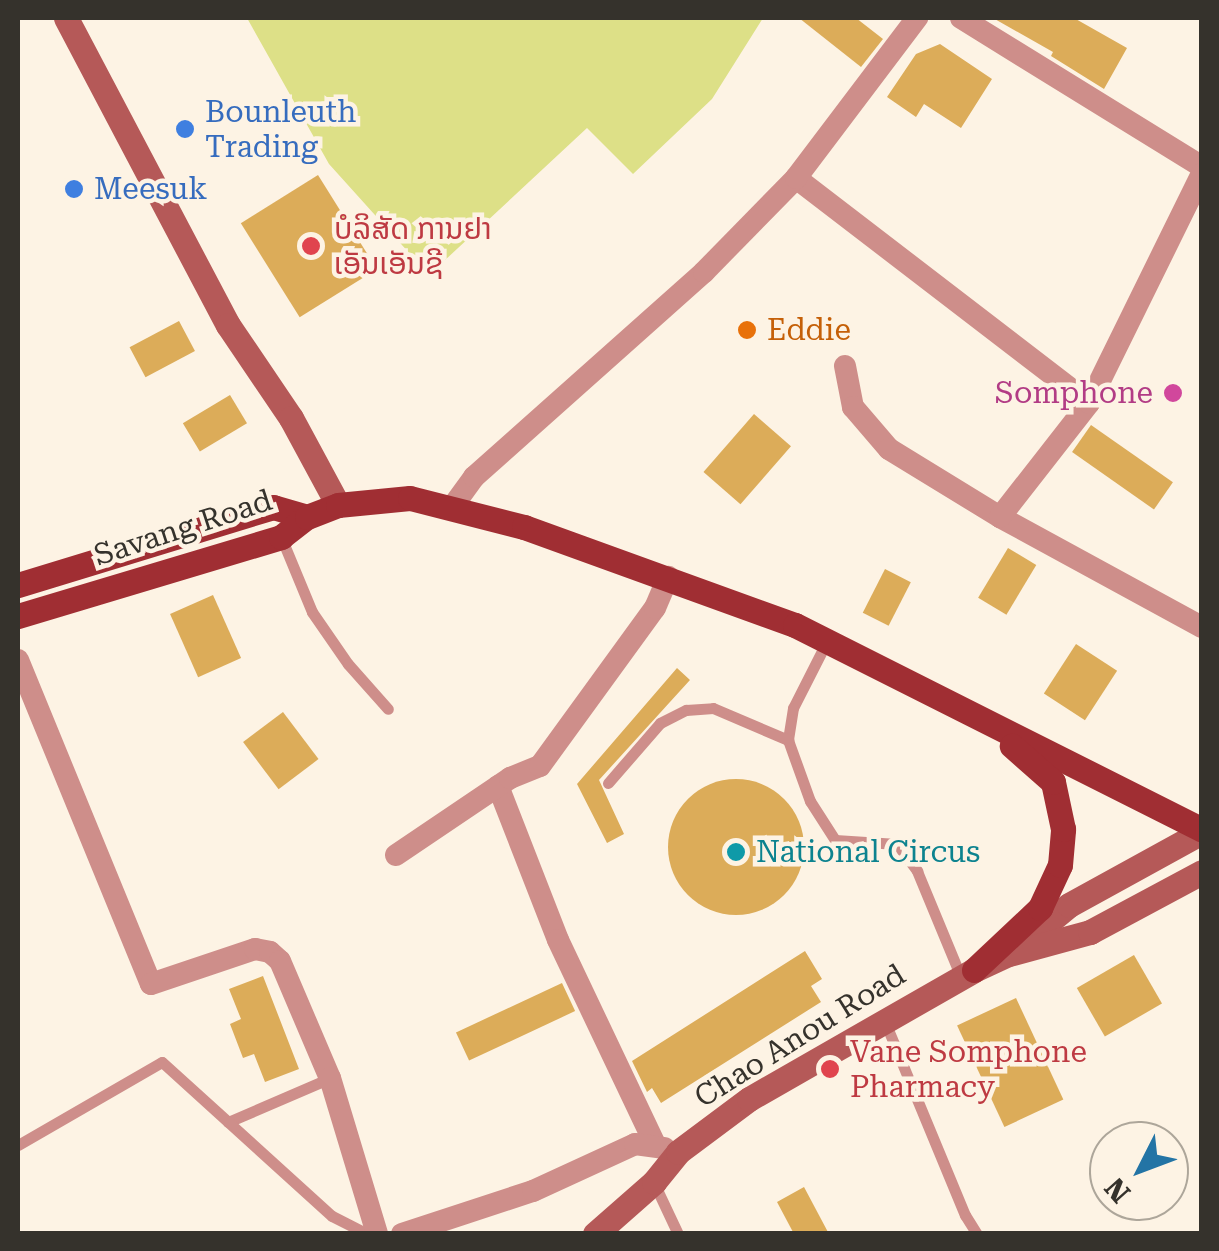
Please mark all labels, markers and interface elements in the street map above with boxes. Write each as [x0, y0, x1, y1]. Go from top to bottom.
place label: Bounleuth Trading [205, 94, 356, 164]
marker: Bounleuth Trading [174, 118, 196, 140]
place label: Meesuk [94, 171, 207, 207]
marker: Meesuk [63, 178, 85, 200]
place label: ບໍລິສັດ ການຢາ ເອັນເອັນຊີ [334, 211, 492, 282]
marker: ບໍລິສັດ ການຢາ ເອັນເອັນຊີ [298, 233, 324, 259]
place label: Eddie [767, 312, 851, 348]
marker: Eddie [736, 319, 758, 341]
place label: Somphone [995, 375, 1153, 411]
marker: Somphone [1162, 382, 1184, 404]
street label: Savang Road [89, 482, 277, 574]
place label: National Circus [756, 834, 980, 870]
marker: National Circus [725, 841, 747, 863]
street label: Chao Anou Road [688, 957, 912, 1115]
place label: Vane Somphone Pharmacy [850, 1034, 1087, 1104]
marker: Vane Somphone Pharmacy [819, 1058, 841, 1080]
north arrow [1089, 1121, 1189, 1221]
text: N [1098, 1171, 1137, 1209]

